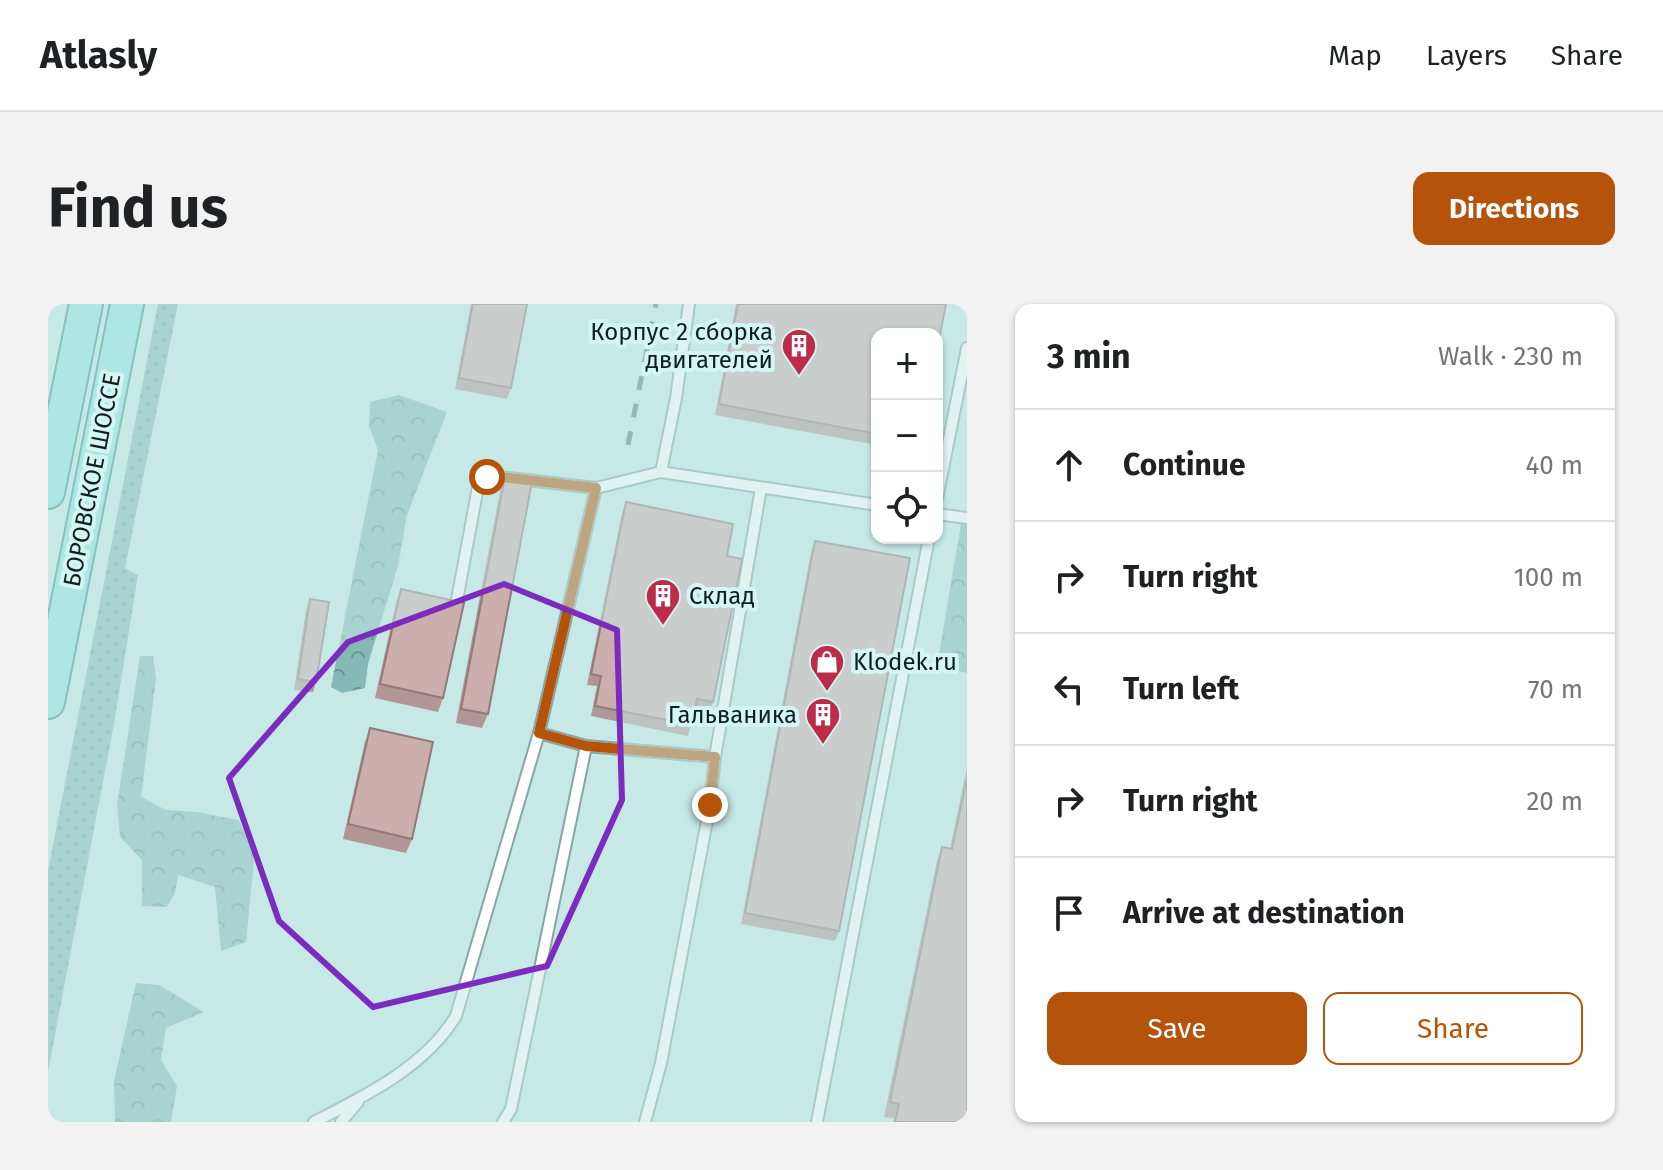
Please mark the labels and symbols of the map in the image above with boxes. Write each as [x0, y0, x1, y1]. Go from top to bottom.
place label: Корпус 2 сборка двигателей [590, 318, 773, 374]
building icon: Корпус 2 сборка двигателей [780, 327, 818, 377]
street label: БОРОВСКОЕ ШОССЕ [58, 371, 126, 589]
route start [469, 459, 505, 495]
building icon: Склад [644, 577, 682, 627]
place label: Склад [689, 582, 755, 610]
shop icon: Klodek.ru [808, 643, 846, 693]
place label: Klodek.ru [853, 648, 957, 676]
building icon: Гальваника [804, 696, 842, 746]
place label: Гальваника [668, 701, 797, 729]
route end [692, 787, 728, 823]

